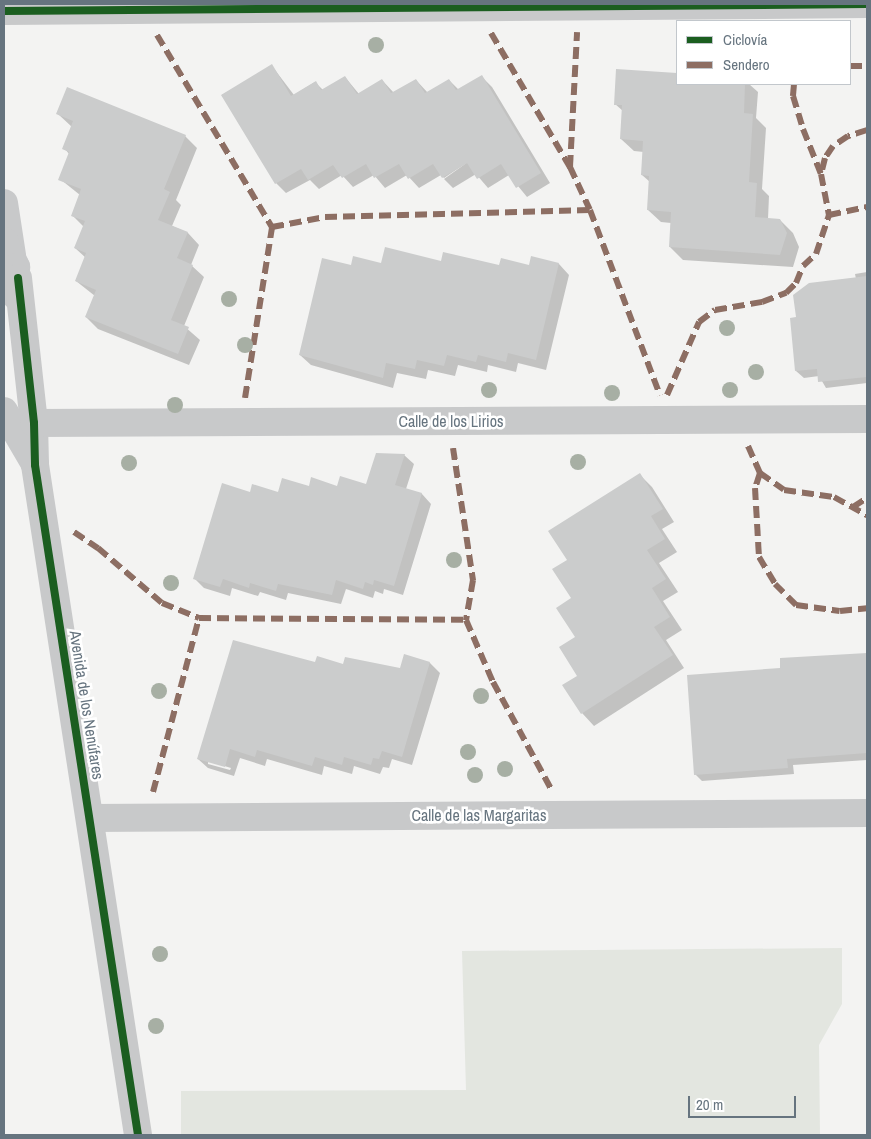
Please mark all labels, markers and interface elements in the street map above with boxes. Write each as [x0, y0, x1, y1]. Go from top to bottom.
legend [676, 20, 851, 85]
text: Ciclovía [723, 29, 767, 50]
text: Sendero [723, 54, 770, 75]
street label: Calle de los Lirios [398, 411, 504, 431]
street label: Avenida de los Nenúfares [66, 629, 108, 781]
street label: Calle de las Margaritas [412, 805, 546, 825]
scale bar [691, 1086, 798, 1118]
text: 20 m [696, 1094, 723, 1115]

